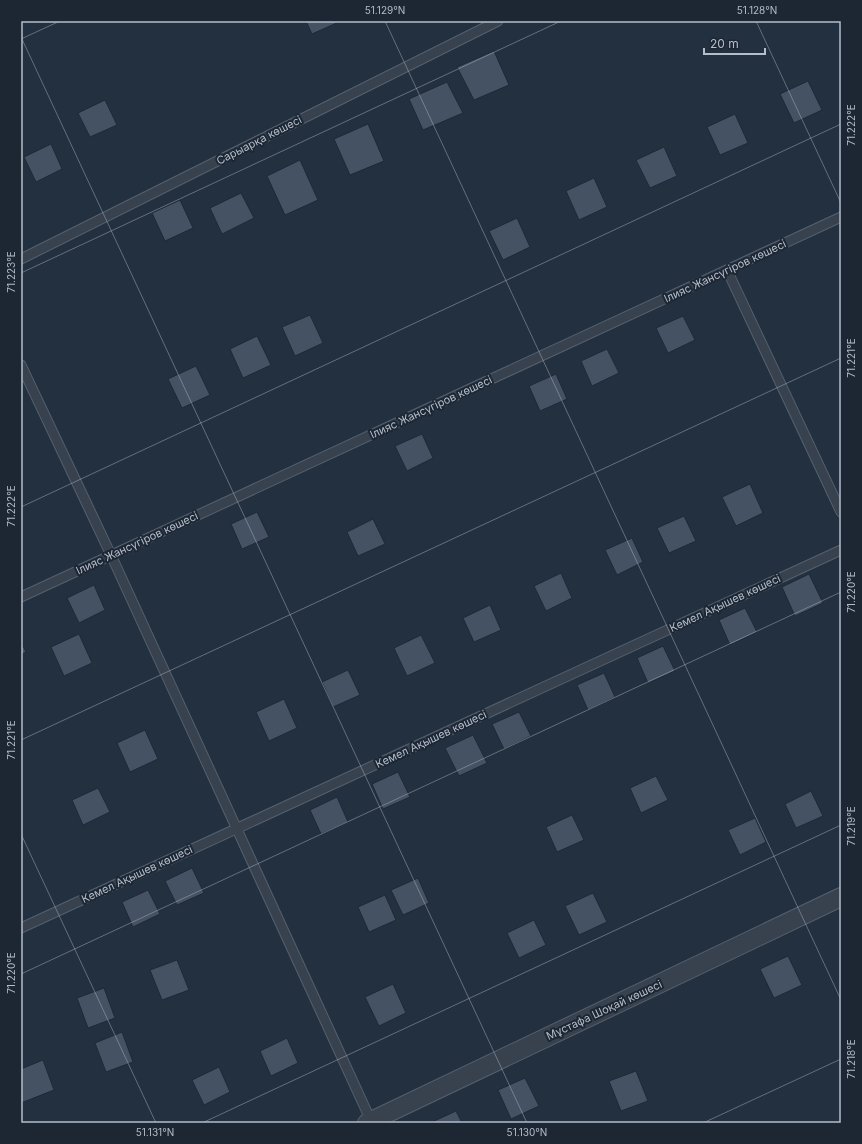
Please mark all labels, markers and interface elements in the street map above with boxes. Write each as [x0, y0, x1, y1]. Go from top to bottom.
text: 51.129°N [365, 4, 405, 16]
text: 51.128°N [737, 4, 777, 16]
scale bar [704, 30, 765, 56]
text: 20 m [710, 36, 739, 51]
text: 71.222°E [845, 104, 857, 146]
street label: Сарыарқа көшесі [214, 112, 304, 168]
street label: Ілияс Жансүгіров көшесі [662, 237, 788, 305]
text: 71.223°E [5, 251, 17, 293]
text: 71.221°E [845, 338, 857, 378]
street label: Ілияс Жансүгіров көшесі [368, 373, 494, 441]
text: 71.222°E [5, 485, 17, 527]
street label: Ілияс Жансүгіров көшесі [74, 509, 200, 577]
street label: Кемел Ақышев көшесі [667, 571, 783, 635]
text: 71.220°E [845, 571, 857, 613]
street label: Кемел Ақышев көшесі [373, 707, 489, 771]
text: 71.221°E [5, 720, 17, 760]
text: 71.219°E [845, 806, 857, 846]
street label: Кемел Ақышев көшесі [79, 842, 195, 906]
text: 71.220°E [5, 952, 17, 994]
street label: Мұстафа Шоқай көшесі [544, 977, 664, 1043]
text: 71.218°E [845, 1039, 857, 1079]
text: 51.131°N [136, 1126, 174, 1138]
text: 51.130°N [507, 1126, 547, 1138]

